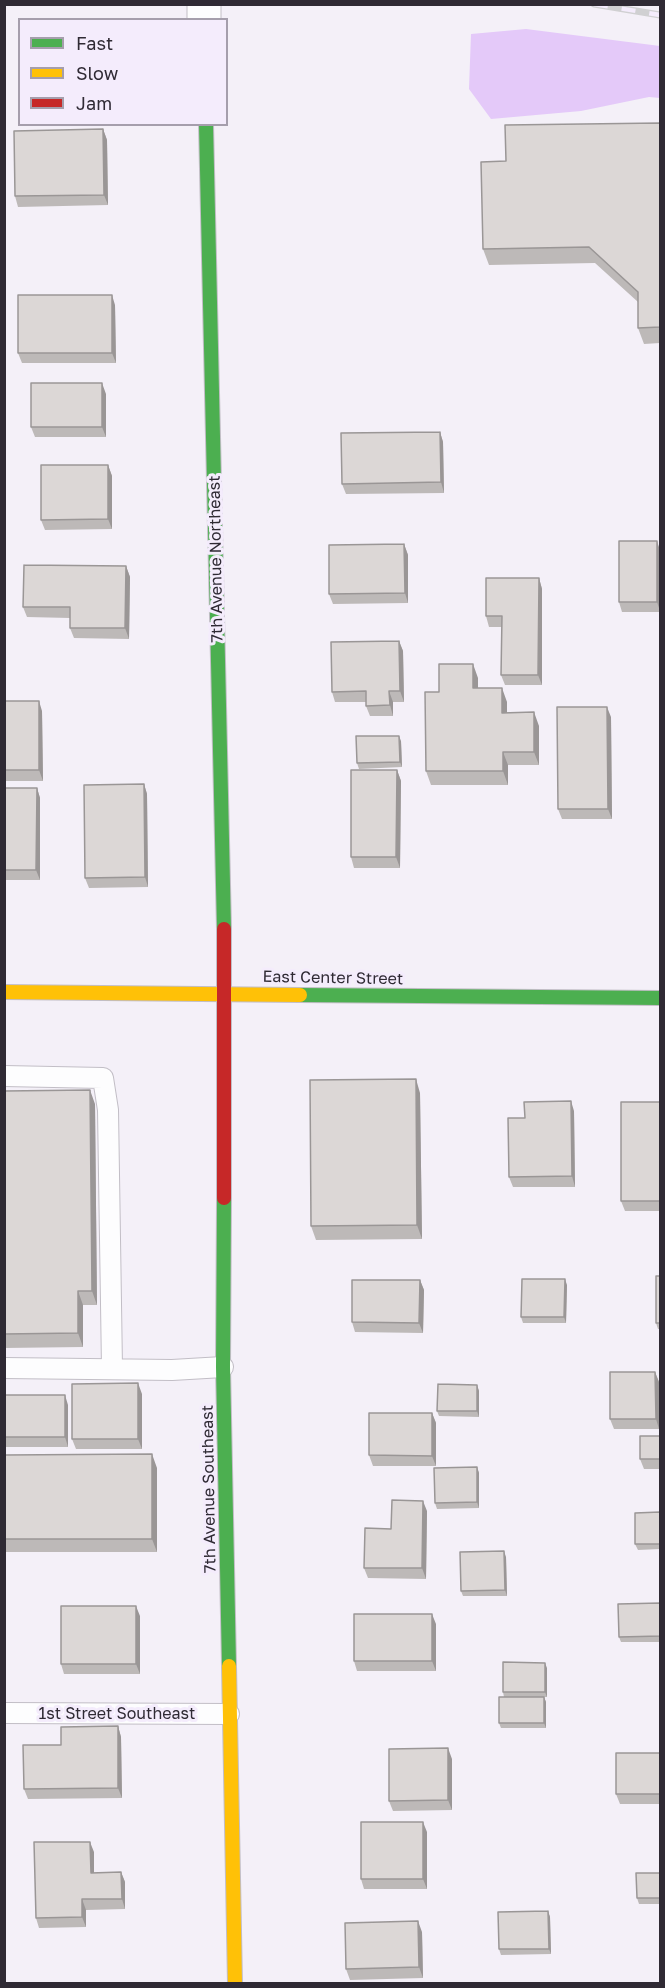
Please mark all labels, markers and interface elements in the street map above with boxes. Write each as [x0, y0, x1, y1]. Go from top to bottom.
legend [18, 18, 228, 126]
text: Fast [76, 32, 113, 54]
text: Slow [76, 62, 118, 84]
text: Jam [76, 92, 112, 114]
street label: 7th Avenue Northeast [205, 475, 227, 643]
street label: East Center Street [263, 967, 403, 989]
street label: 7th Avenue Southeast [198, 1405, 220, 1573]
street label: 1st Street Southeast [39, 1704, 195, 1724]

